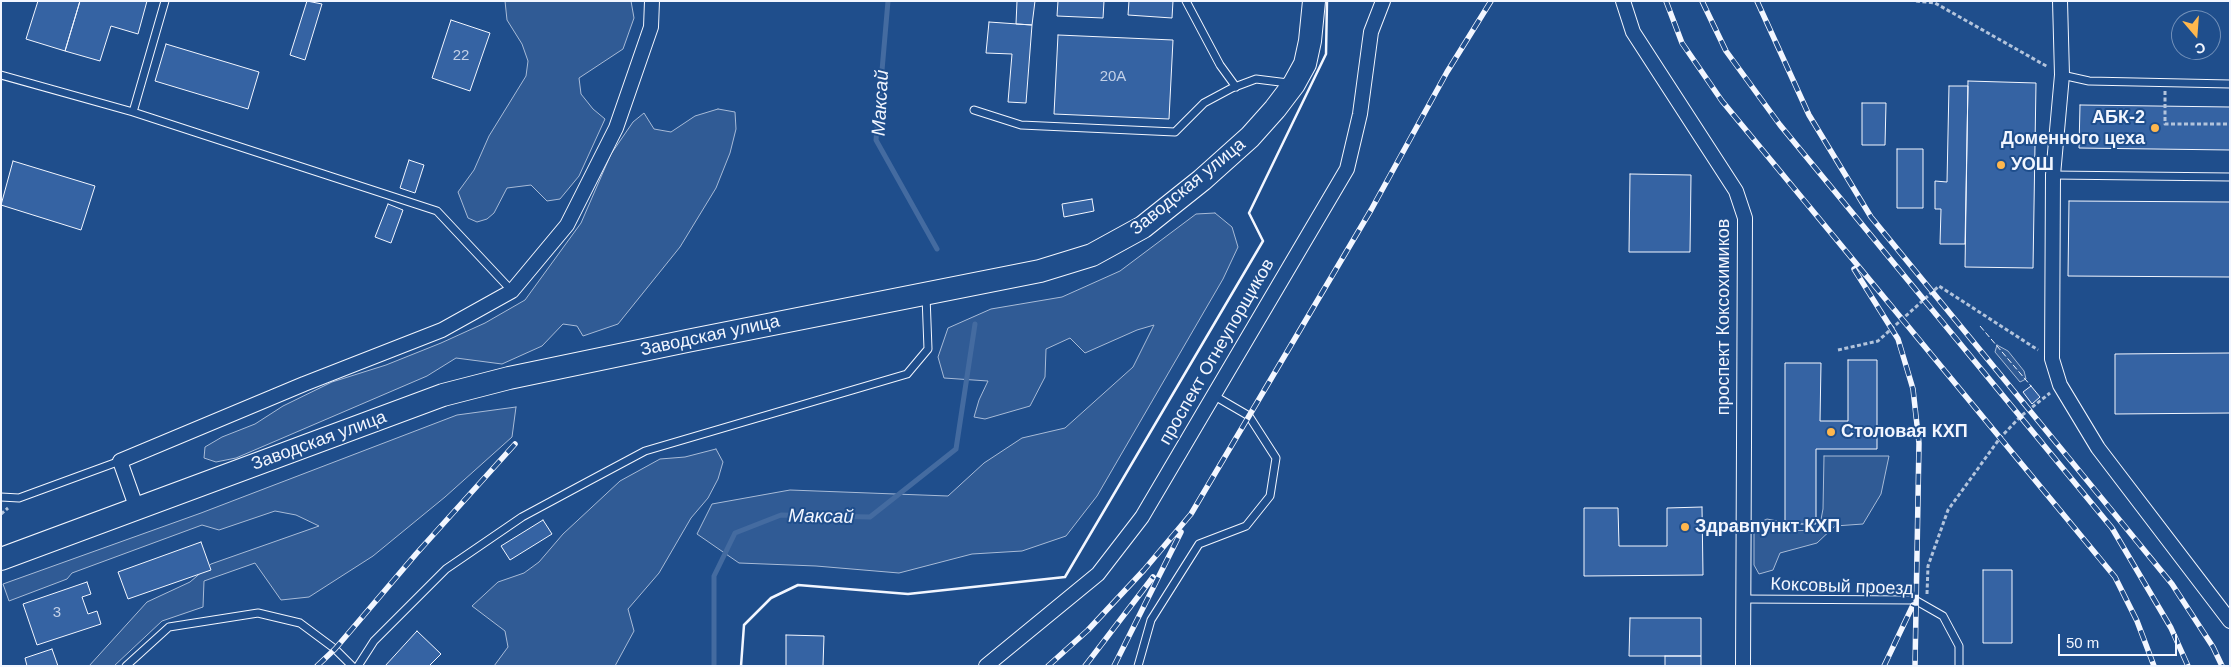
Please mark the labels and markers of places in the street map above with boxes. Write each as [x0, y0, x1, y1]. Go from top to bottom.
place label: АБК-2 Доменного цеха [2001, 107, 2145, 150]
marker: АБК-2 Доменного цеха [2149, 122, 2161, 134]
place label: УОШ [2011, 154, 2054, 176]
marker: УОШ [1995, 159, 2007, 171]
place label: Столовая КХП [1841, 421, 1968, 443]
marker: Столовая КХП [1825, 426, 1837, 438]
place label: Здравпункт КХП [1695, 516, 1840, 538]
marker: Здравпункт КХП [1679, 521, 1691, 533]

